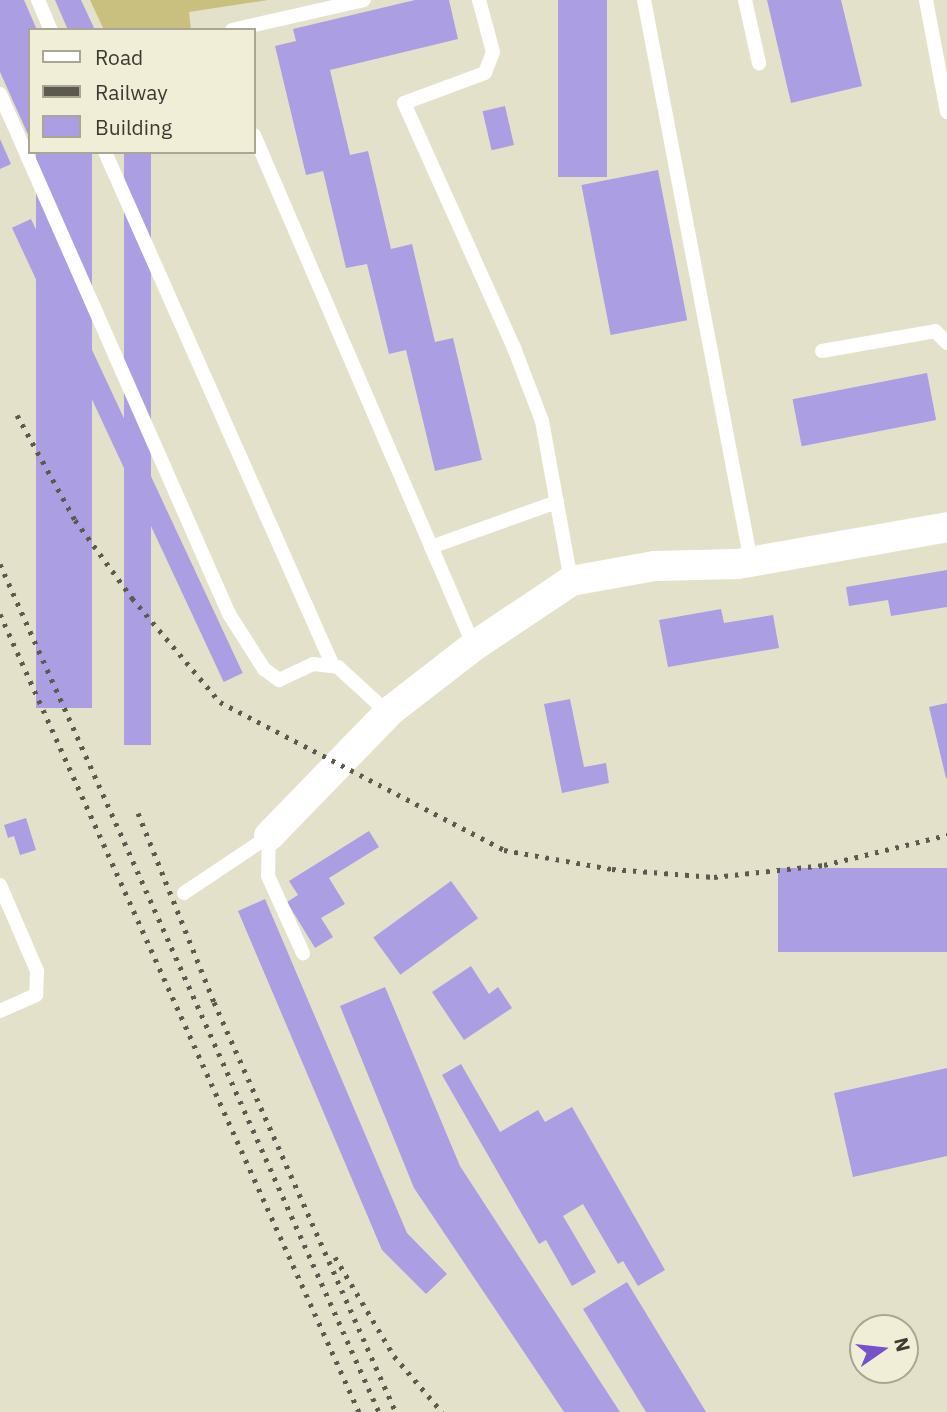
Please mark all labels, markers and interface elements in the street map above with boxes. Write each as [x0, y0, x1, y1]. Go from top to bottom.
legend [28, 28, 256, 154]
text: Road [95, 43, 143, 71]
text: Railway [95, 78, 168, 106]
text: Building [95, 113, 172, 141]
north arrow [849, 1314, 919, 1384]
text: N [889, 1335, 916, 1354]

